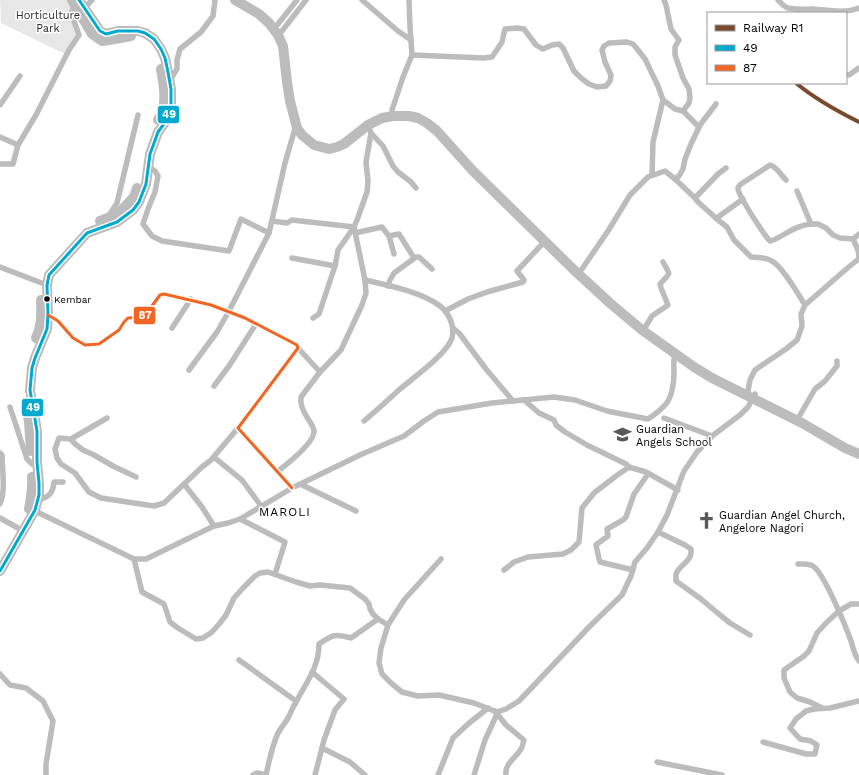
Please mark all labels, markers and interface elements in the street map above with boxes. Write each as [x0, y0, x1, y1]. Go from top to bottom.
park label: Horticulture Park [16, 9, 80, 35]
legend [707, 12, 847, 84]
text: Railway R1 [743, 21, 803, 35]
text: 49 [743, 41, 758, 55]
text: 87 [743, 61, 757, 75]
line badge: 49 [157, 105, 180, 124]
text: 49 [162, 108, 176, 121]
marker: Kembar [42, 294, 52, 304]
place label: Kembar [54, 294, 91, 305]
line badge: 87 [133, 306, 156, 325]
text: 87 [138, 309, 152, 322]
line badge: 49 [21, 398, 44, 417]
text: 49 [26, 401, 40, 414]
place label: Guardian Angels School [636, 423, 712, 449]
school or university icon: Guardian Angels School [613, 425, 633, 445]
district label: MAROLI [259, 505, 311, 519]
place label: Guardian Angel Church, Angelore Nagori [719, 509, 845, 535]
church icon: Guardian Angel Church, Angelore Nagori [696, 511, 716, 531]

